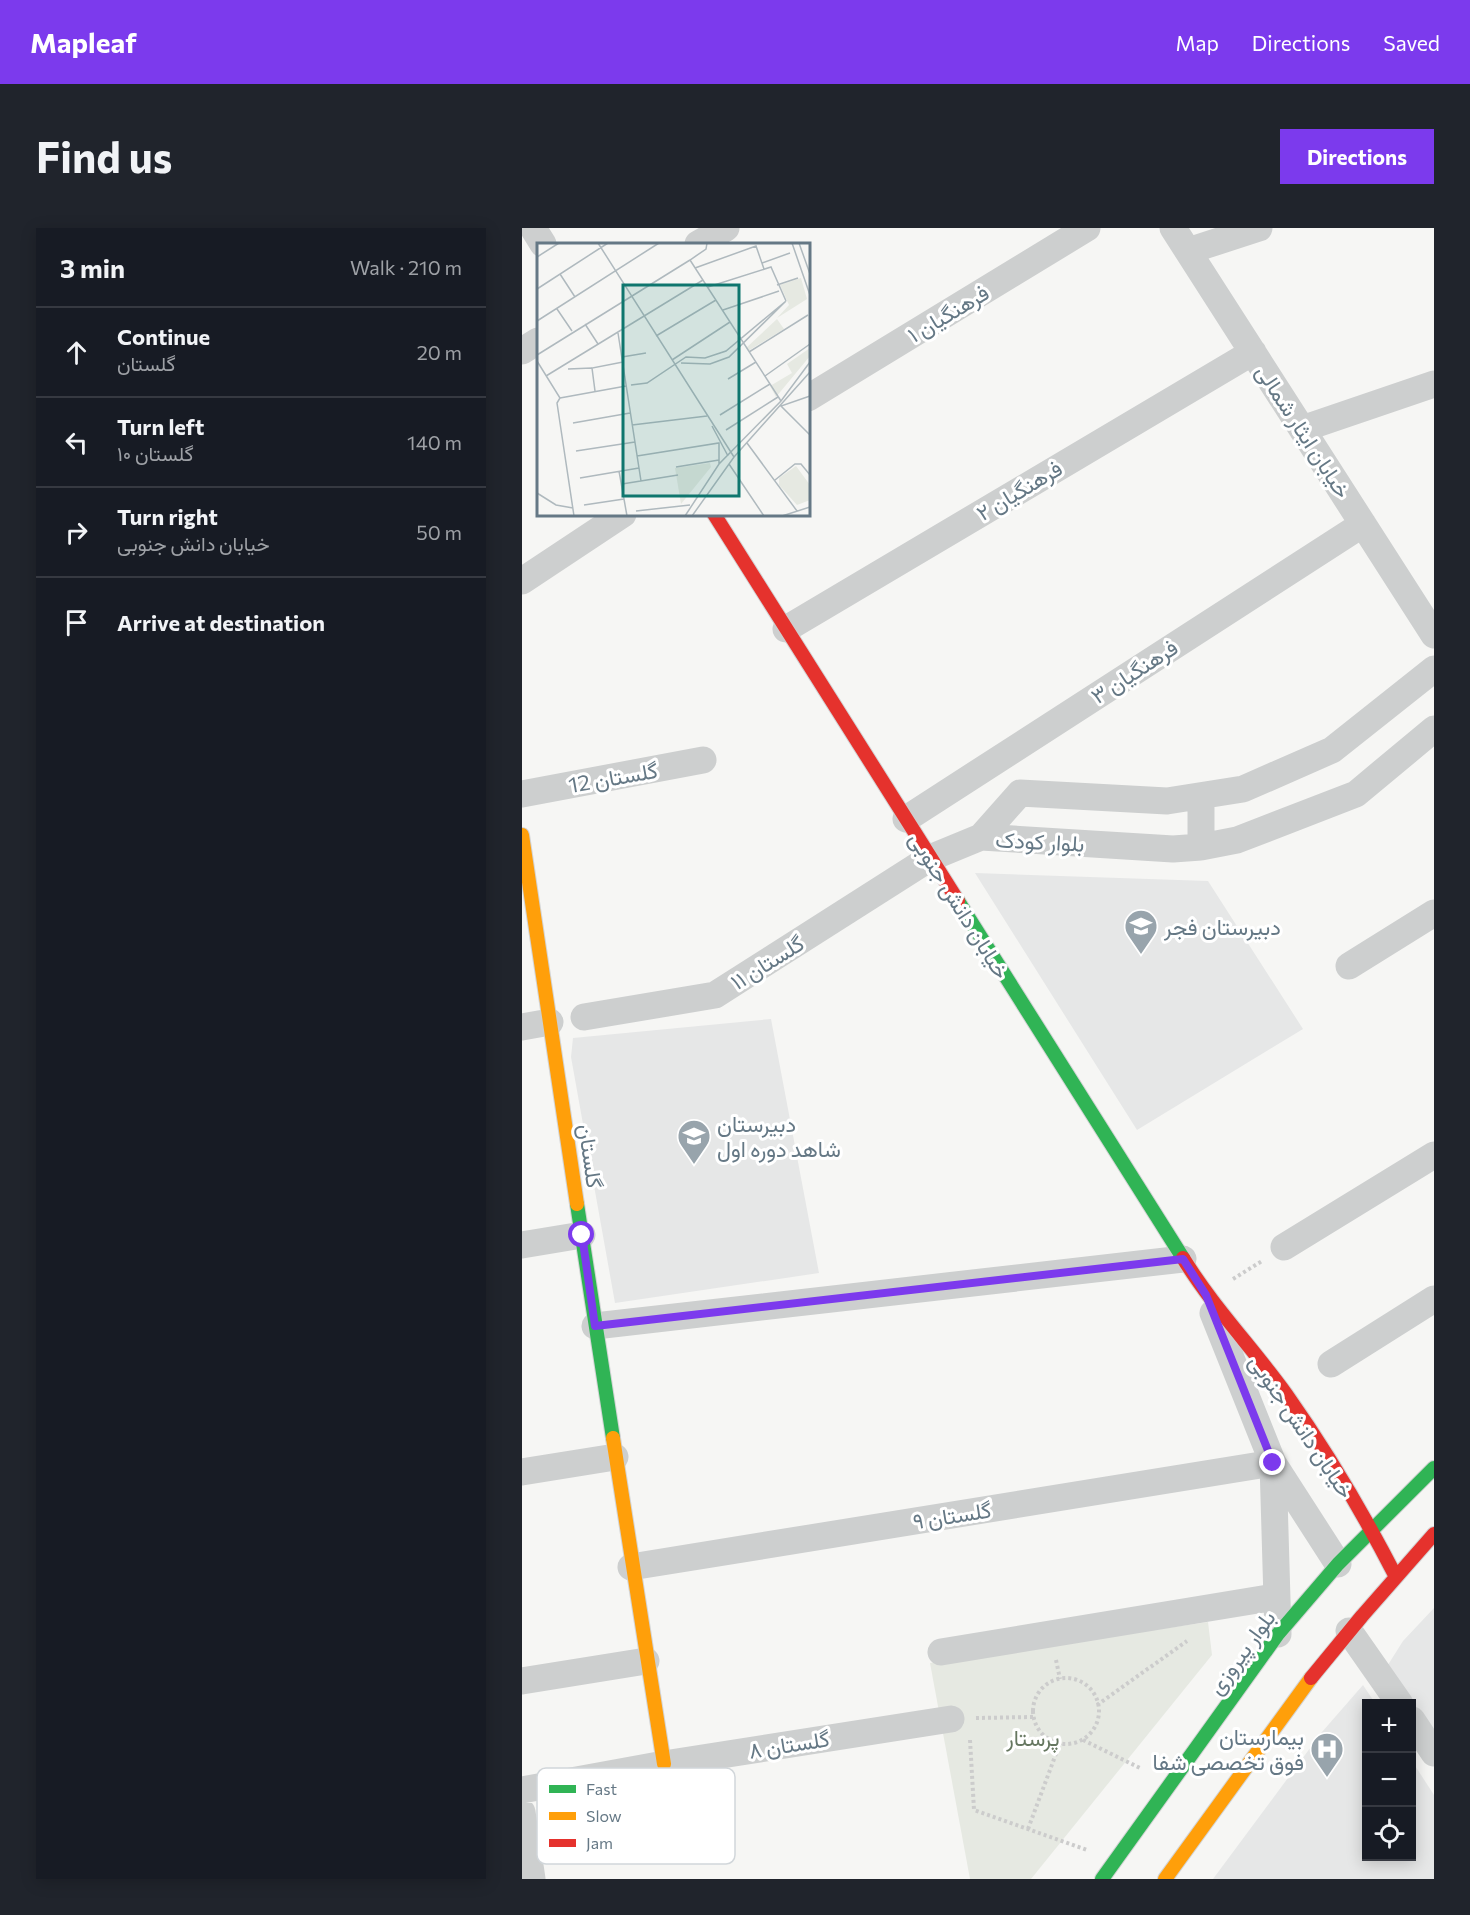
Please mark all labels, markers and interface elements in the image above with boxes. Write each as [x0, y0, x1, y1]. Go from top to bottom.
text: Mapleaf [30, 25, 137, 59]
text: Map [1176, 30, 1219, 55]
text: Directions [1252, 30, 1350, 55]
text: Saved [1383, 30, 1440, 55]
button: Directions [1280, 129, 1434, 184]
text: Find us [36, 130, 172, 182]
inset map [537, 243, 810, 516]
text: 3 min [60, 252, 125, 283]
text: Walk · 210 m [350, 255, 462, 279]
street label: فرهنگیان ۱ [902, 278, 994, 349]
text: Continue [117, 323, 210, 350]
icon: ahead [60, 336, 93, 369]
text: 20 m [417, 340, 462, 364]
text: گلستان [117, 351, 176, 375]
street label: خیابان ایثار شمالی [1250, 359, 1357, 503]
text: Turn left [117, 413, 204, 440]
icon: left [60, 426, 93, 459]
text: 140 m [407, 430, 462, 454]
text: گلستان ۱۰ [117, 441, 194, 465]
street label: فرهنگیان ۲ [971, 454, 1067, 527]
text: Turn right [117, 503, 218, 530]
icon: right [60, 516, 93, 549]
text: 50 m [416, 520, 462, 544]
text: خیابان دانش جنوبی [117, 531, 270, 555]
icon: arrive [60, 606, 93, 639]
text: Arrive at destination [117, 609, 325, 636]
street label: فرهنگیان ۳ [1086, 633, 1183, 710]
street label: گلستان 12 [566, 756, 660, 798]
street label: بلوار کودک [995, 825, 1085, 858]
street label: خیابان دانش جنوبی [903, 827, 1016, 984]
school or university icon: دبیرستان فجر [1123, 908, 1159, 955]
place label: دبیرستان فجر [1163, 913, 1281, 941]
street label: گلستان ۱۱ [725, 929, 809, 995]
place label: دبیرستان شاهد دوره اول [717, 1110, 841, 1163]
school or university icon: دبیرستان شاهد دوره اول [676, 1118, 712, 1165]
street label: گلستان [573, 1122, 609, 1190]
route start [568, 1221, 594, 1247]
street label: خیابان دانش جنوبی [1243, 1349, 1360, 1504]
route end [1259, 1449, 1285, 1475]
street label: گلستان ۹ [911, 1495, 993, 1535]
street label: بلوار پیروزی [1201, 1605, 1282, 1701]
map controls [1362, 1699, 1416, 1861]
button: + [1362, 1699, 1416, 1753]
place label: بیمارستان فوق تخصصی شفا [1153, 1723, 1304, 1776]
street label: گلستان ۸ [747, 1724, 832, 1764]
park label: پرستار [1005, 1724, 1060, 1753]
hospital icon: بیمارستان فوق تخصصی شفا [1309, 1731, 1345, 1778]
button: − [1362, 1753, 1416, 1807]
legend [537, 1768, 735, 1864]
text: Fast [586, 1779, 617, 1798]
text: Slow [586, 1806, 622, 1825]
button: locate [1362, 1807, 1416, 1861]
text: Jam [586, 1833, 613, 1852]

